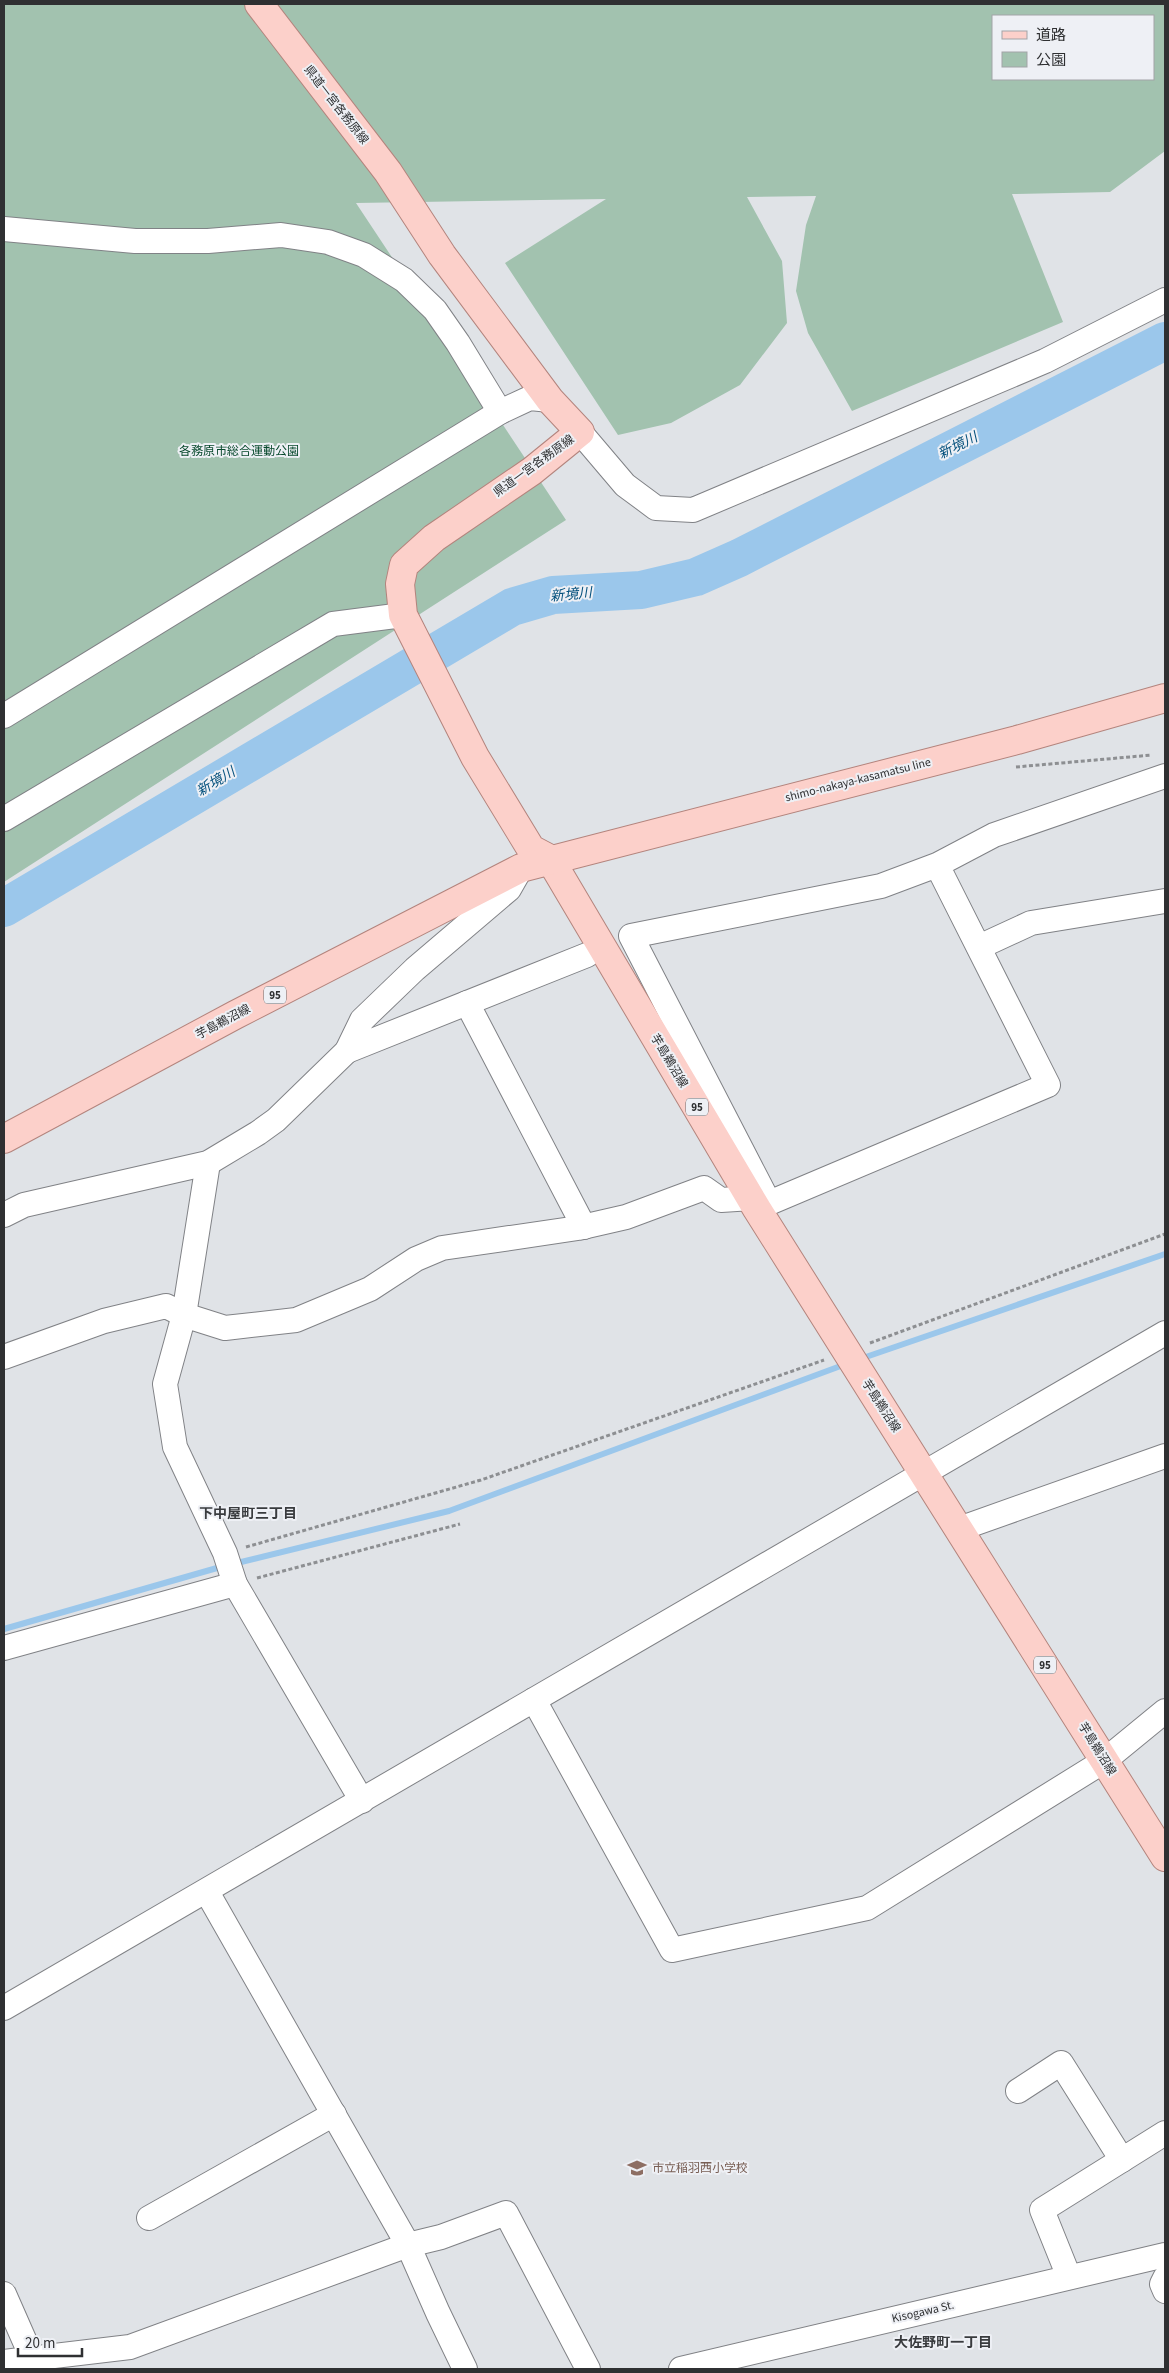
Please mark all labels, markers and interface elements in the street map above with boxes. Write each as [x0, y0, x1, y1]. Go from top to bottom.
legend [992, 15, 1154, 80]
text: 道路 [1036, 25, 1066, 46]
text: 公園 [1036, 50, 1066, 71]
street label: 県道一宮各務原線 [300, 62, 372, 148]
water label: 新境川 [935, 427, 983, 464]
street label: 県道一宮各務原線 [490, 431, 578, 501]
park label: 各務原市総合運動公園 [179, 443, 299, 460]
water label: 新境川 [549, 583, 595, 607]
street label: shimo-nakaya-kasamatsu line [783, 754, 933, 806]
water label: 新境川 [193, 762, 241, 801]
road number: 95 [264, 986, 286, 1004]
street label: 芋島鵜沼線 [193, 1000, 253, 1044]
street label: 芋島鵜沼線 [646, 1031, 692, 1091]
road number: 95 [686, 1098, 708, 1116]
street label: 芋島鵜沼線 [858, 1376, 904, 1436]
district label: 下中屋町三丁目 [199, 1504, 297, 1524]
road number: 95 [1034, 1656, 1056, 1674]
street label: 芋島鵜沼線 [1074, 1719, 1120, 1779]
school or university icon: 市立稲羽西小学校 [626, 2157, 648, 2179]
place label: 市立稲羽西小学校 [652, 2160, 748, 2177]
street label: Kisogawa St. [890, 2297, 956, 2327]
scale bar [18, 2326, 81, 2358]
text: 20 m [25, 2333, 55, 2354]
district label: 大佐野町一丁目 [894, 2333, 992, 2353]

